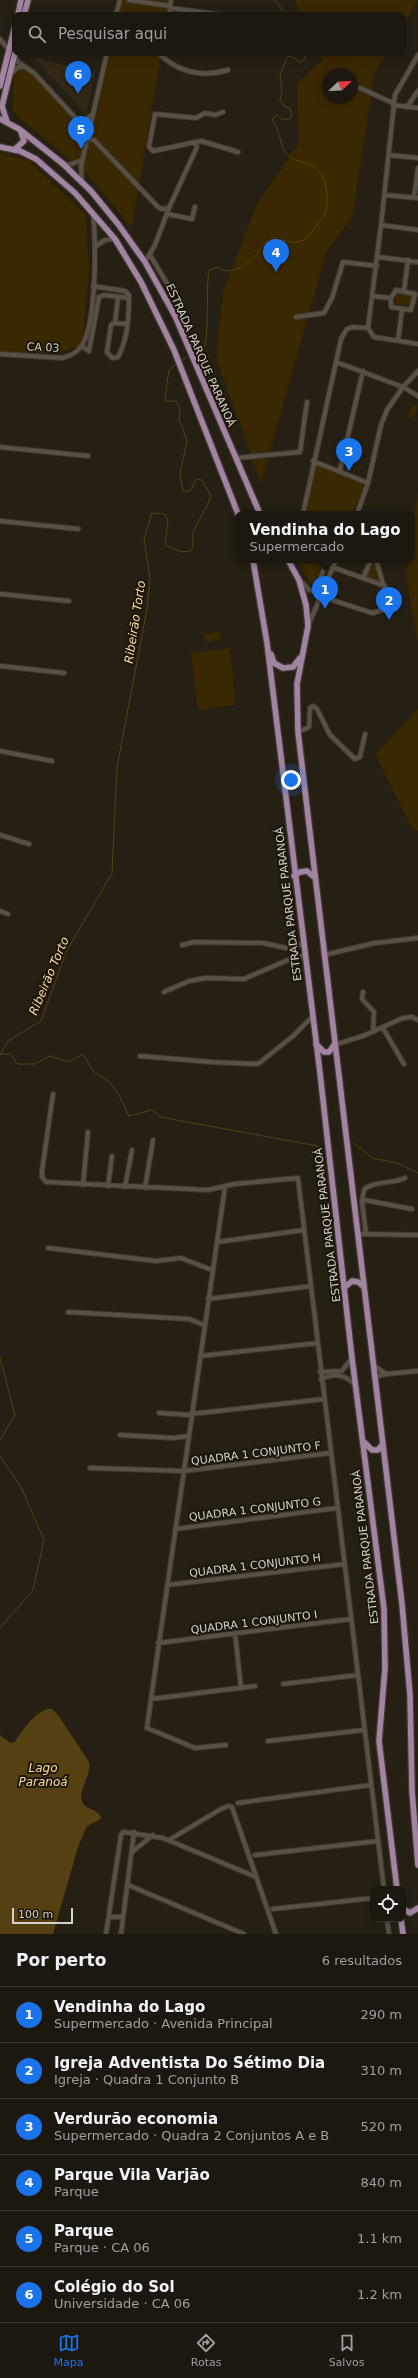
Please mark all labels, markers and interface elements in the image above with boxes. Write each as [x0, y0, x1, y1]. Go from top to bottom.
search box [12, 12, 406, 56]
icon: search [26, 23, 48, 45]
text: Pesquisar aqui [58, 25, 167, 43]
pin: 6 [65, 61, 91, 94]
north arrow [322, 68, 358, 104]
pin: 5 [68, 116, 94, 149]
pin: 4 [263, 239, 289, 272]
street label: ESTRADA PARQUE PARANOÁ [163, 282, 238, 429]
street label: CA 03 [26, 340, 60, 355]
pin: 3 [336, 438, 362, 471]
popup [235, 511, 415, 563]
text: Vendinha do Lago [249, 521, 401, 539]
text: Supermercado [249, 539, 344, 554]
pin: 1 [312, 576, 338, 609]
water label: Ribeirão Torto [122, 580, 148, 664]
pin: 2 [376, 587, 402, 620]
your location [281, 770, 301, 790]
street label: ESTRADA PARQUE PARANOÁ [273, 826, 304, 982]
water label: Ribeirão Torto [26, 935, 72, 1017]
street label: ESTRADA PARQUE PARANOÁ [312, 1147, 343, 1303]
street label: QUADRA 1 CONJUNTO F [190, 1439, 322, 1468]
street label: ESTRADA PARQUE PARANOÁ [350, 1469, 381, 1625]
street label: QUADRA 1 CONJUNTO G [188, 1495, 322, 1524]
street label: QUADRA 1 CONJUNTO H [188, 1551, 322, 1580]
street label: QUADRA 1 CONJUNTO I [190, 1608, 318, 1637]
water label: Lago Paranoá [18, 1761, 68, 1789]
map controls [370, 1886, 406, 1922]
button: locate [370, 1886, 406, 1922]
scale bar [12, 1906, 73, 1925]
text: 100 m [18, 1908, 53, 1921]
text: Por perto [16, 1950, 106, 1970]
text: 6 resultados [322, 1953, 402, 1968]
text: Vendinha do Lago [54, 1998, 205, 2016]
text: 1 [24, 2007, 34, 2022]
text: 290 m [360, 2007, 402, 2022]
text: Supermercado · Avenida Principal [54, 2016, 273, 2031]
text: Igreja Adventista Do Sétimo Dia [54, 2054, 325, 2072]
text: 2 [24, 2063, 34, 2078]
text: 310 m [360, 2063, 402, 2078]
text: Igreja · Quadra 1 Conjunto B [54, 2072, 239, 2087]
text: Verdurão economia [54, 2110, 218, 2128]
text: 3 [24, 2119, 34, 2134]
text: 520 m [360, 2119, 402, 2134]
text: Supermercado · Quadra 2 Conjuntos A e B [54, 2128, 329, 2143]
text: Parque Vila Varjão [54, 2166, 210, 2184]
text: 4 [24, 2175, 34, 2190]
text: 840 m [360, 2175, 402, 2190]
text: Parque [54, 2184, 99, 2199]
text: Parque [54, 2222, 114, 2240]
text: 5 [24, 2231, 34, 2246]
text: 1.1 km [357, 2231, 402, 2246]
text: Parque · CA 06 [54, 2240, 150, 2255]
text: Colégio do Sol [54, 2278, 175, 2296]
text: 6 [24, 2287, 34, 2302]
text: 1.2 km [357, 2287, 402, 2302]
text: Universidade · CA 06 [54, 2296, 190, 2311]
tab: Mapa [54, 2332, 84, 2369]
tab: Rotas [191, 2332, 221, 2369]
tab: Salvos [329, 2332, 364, 2369]

